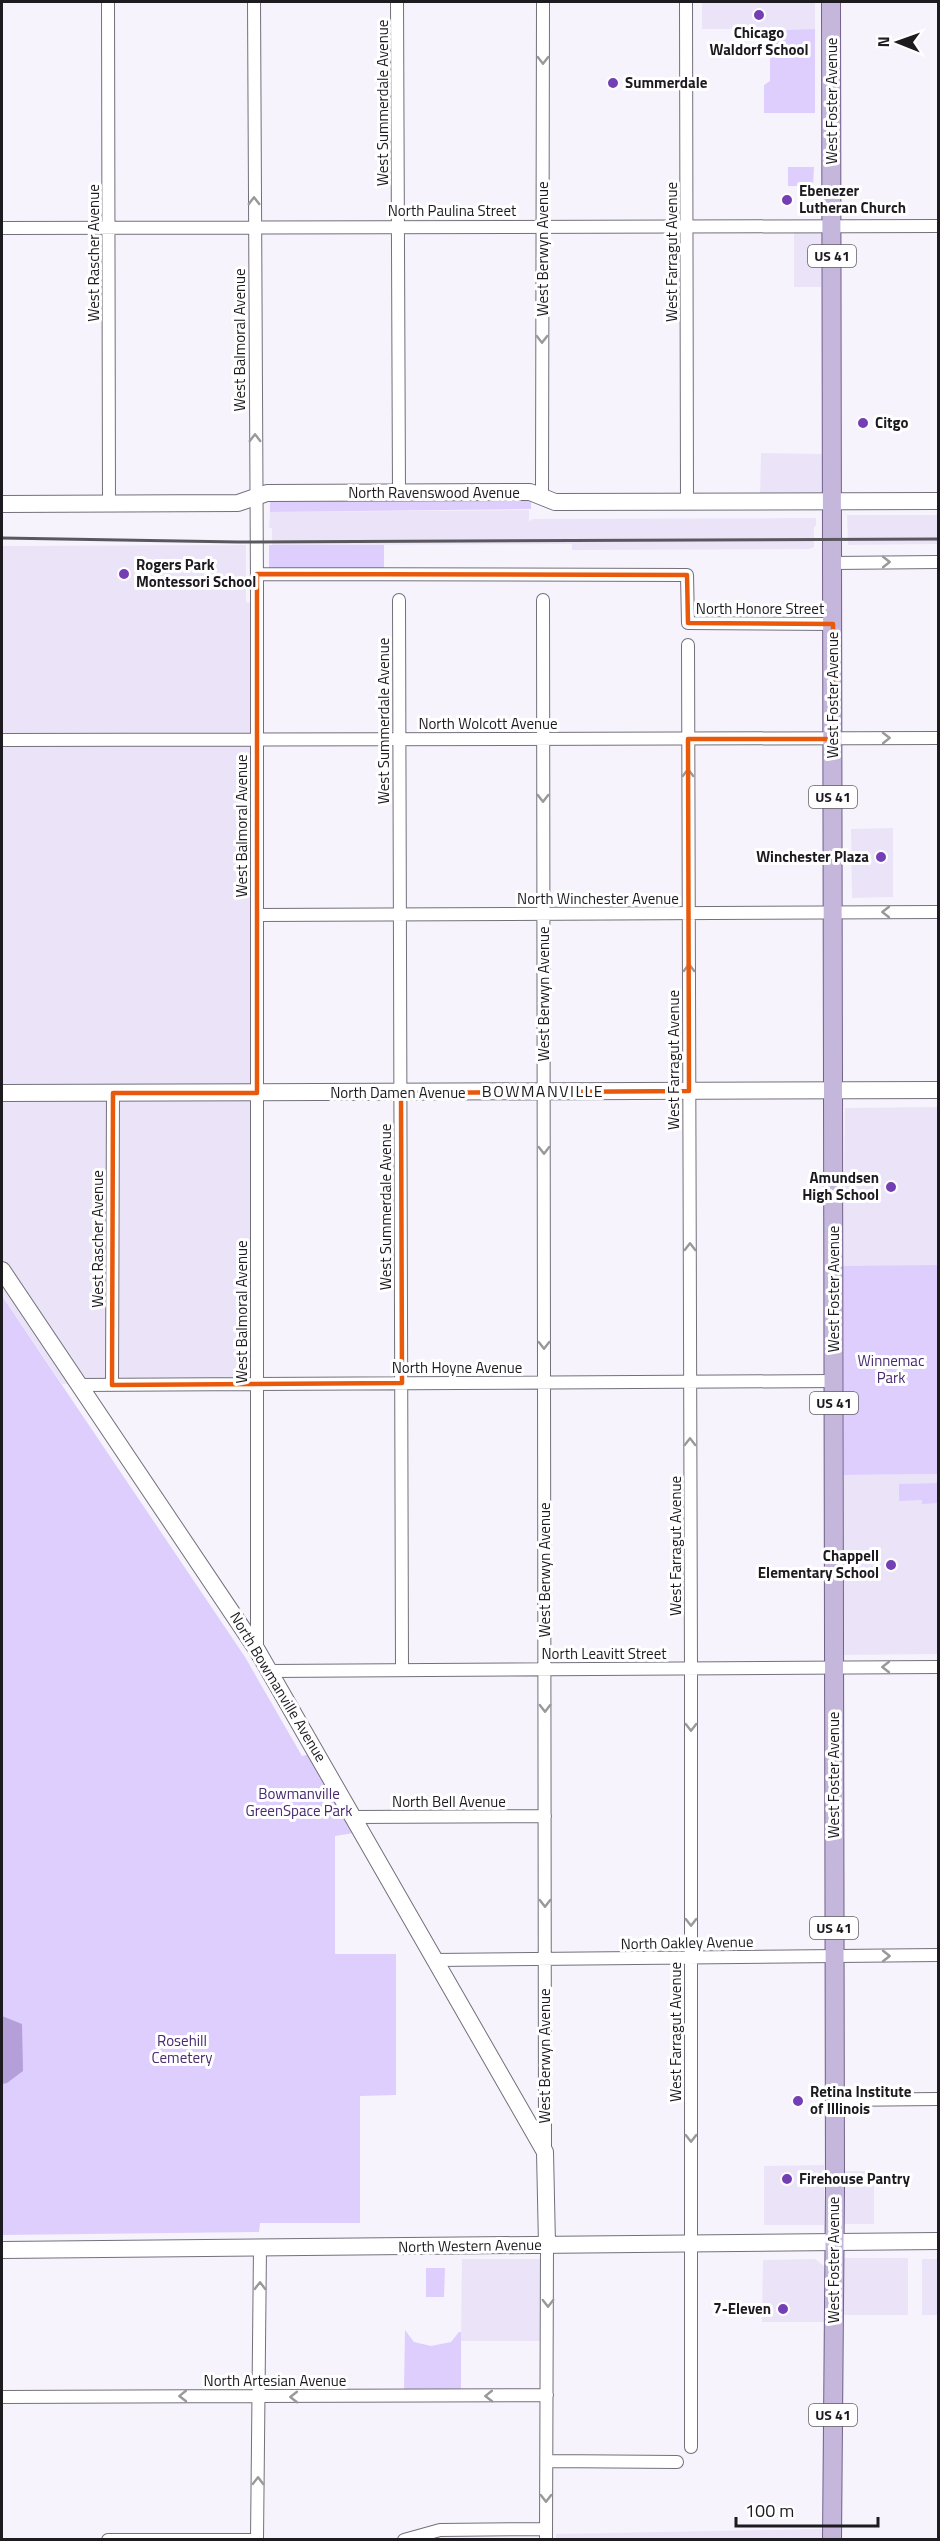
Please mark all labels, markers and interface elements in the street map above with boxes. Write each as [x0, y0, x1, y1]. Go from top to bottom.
marker: Chicago Waldorf School [752, 8, 766, 22]
north arrow [868, 12, 928, 72]
street label: West Summerdale Avenue [371, 20, 394, 186]
place label: Chicago Waldorf School [709, 21, 809, 61]
text: N [871, 36, 895, 47]
street label: West Foster Avenue [820, 38, 843, 164]
one-way arrow [537, 55, 549, 64]
place label: Summerdale [625, 71, 708, 94]
marker: Summerdale [606, 76, 620, 90]
place label: Ebenezer Lutheran Church [799, 179, 906, 219]
street label: West Berwyn Avenue [531, 181, 554, 317]
street label: West Farragut Avenue [660, 182, 683, 322]
street label: West Rascher Avenue [82, 184, 105, 322]
marker: Ebenezer Lutheran Church [780, 193, 794, 207]
one-way arrow [248, 197, 260, 206]
street label: North Paulina Street [388, 199, 517, 222]
road number: US 41 [808, 245, 856, 267]
street label: West Balmoral Avenue [228, 268, 251, 412]
one-way arrow [536, 334, 548, 343]
place label: Citgo [875, 411, 908, 434]
marker: Citgo [856, 416, 870, 430]
one-way arrow [249, 434, 261, 443]
street label: North Ravenswood Avenue [348, 481, 520, 504]
place label: Rogers Park Montessori School [136, 553, 256, 593]
one-way arrow [881, 556, 890, 568]
marker: Rogers Park Montessori School [117, 567, 131, 581]
street label: North Honore Street [696, 597, 825, 620]
street label: West Foster Avenue [821, 632, 844, 758]
street label: West Summerdale Avenue [372, 638, 395, 804]
street label: North Wolcott Avenue [418, 712, 558, 735]
one-way arrow [881, 732, 890, 744]
street label: West Balmoral Avenue [230, 754, 253, 898]
one-way arrow [682, 769, 694, 778]
road number: US 41 [809, 786, 857, 808]
one-way arrow [537, 793, 550, 802]
place label: Winchester Plaza [756, 845, 869, 868]
marker: Winchester Plaza [874, 850, 888, 864]
street label: North Winchester Avenue [517, 887, 679, 910]
one-way arrow [881, 906, 890, 918]
street label: West Berwyn Avenue [532, 926, 555, 1062]
one-way arrow [682, 964, 695, 973]
street label: West Farragut Avenue [662, 990, 685, 1130]
district label: BOWMANVILLE [482, 1079, 604, 1103]
street label: North Damen Avenue [330, 1081, 466, 1104]
street label: West Summerdale Avenue [374, 1124, 397, 1290]
one-way arrow [538, 1146, 550, 1155]
place label: Amundsen High School [802, 1166, 879, 1206]
street label: West Rascher Avenue [86, 1170, 109, 1308]
marker: Amundsen High School [884, 1180, 898, 1194]
street label: West Foster Avenue [822, 1226, 845, 1352]
street label: West Balmoral Avenue [230, 1240, 253, 1384]
one-way arrow [684, 1243, 696, 1252]
one-way arrow [538, 1341, 550, 1350]
park label: Winnemac Park [858, 1349, 924, 1389]
street label: North Hoyne Avenue [392, 1356, 522, 1379]
road number: US 41 [810, 1392, 858, 1414]
one-way arrow [684, 1438, 696, 1447]
street label: West Farragut Avenue [664, 1476, 687, 1616]
street label: West Berwyn Avenue [533, 1502, 556, 1638]
place label: Chappell Elementary School [758, 1544, 879, 1584]
marker: Chappell Elementary School [884, 1558, 898, 1572]
street label: North Bowmanville Avenue [224, 1607, 332, 1766]
street label: North Leavitt Street [542, 1642, 667, 1665]
one-way arrow [882, 1661, 891, 1673]
one-way arrow [539, 1704, 551, 1713]
street label: West Foster Avenue [822, 1712, 845, 1838]
one-way arrow [685, 1723, 697, 1732]
park label: Bowmanville GreenSpace Park [246, 1782, 352, 1822]
street label: North Bell Avenue [392, 1790, 506, 1813]
one-way arrow [539, 1899, 551, 1908]
road number: US 41 [810, 1917, 858, 1939]
one-way arrow [685, 1918, 697, 1927]
street label: North Oakley Avenue [620, 1930, 754, 1955]
one-way arrow [882, 1950, 891, 1962]
street label: West Farragut Avenue [664, 1962, 687, 2102]
street label: West Berwyn Avenue [533, 1988, 556, 2124]
park label: Rosehill Cemetery [152, 2029, 212, 2069]
place label: Retina Institute of Illinois [810, 2080, 912, 2120]
marker: Retina Institute of Illinois [791, 2094, 805, 2108]
one-way arrow [685, 2134, 697, 2143]
place label: Firehouse Pantry [799, 2167, 910, 2190]
marker: Firehouse Pantry [780, 2172, 794, 2186]
street label: West Foster Avenue [822, 2197, 845, 2323]
street label: North Western Avenue [398, 2233, 542, 2258]
one-way arrow [254, 2282, 266, 2291]
place label: 7-Eleven [713, 2297, 771, 2320]
one-way arrow [542, 2299, 554, 2308]
marker: 7-Eleven [776, 2302, 790, 2316]
street label: North Artesian Avenue [204, 2369, 346, 2392]
one-way arrow [178, 2389, 187, 2402]
one-way arrow [484, 2390, 493, 2402]
one-way arrow [289, 2391, 298, 2403]
road number: US 41 [809, 2404, 857, 2426]
one-way arrow [252, 2477, 264, 2486]
scale bar [736, 2490, 878, 2528]
one-way arrow [540, 2494, 552, 2503]
text: 100 m [745, 2497, 794, 2524]

